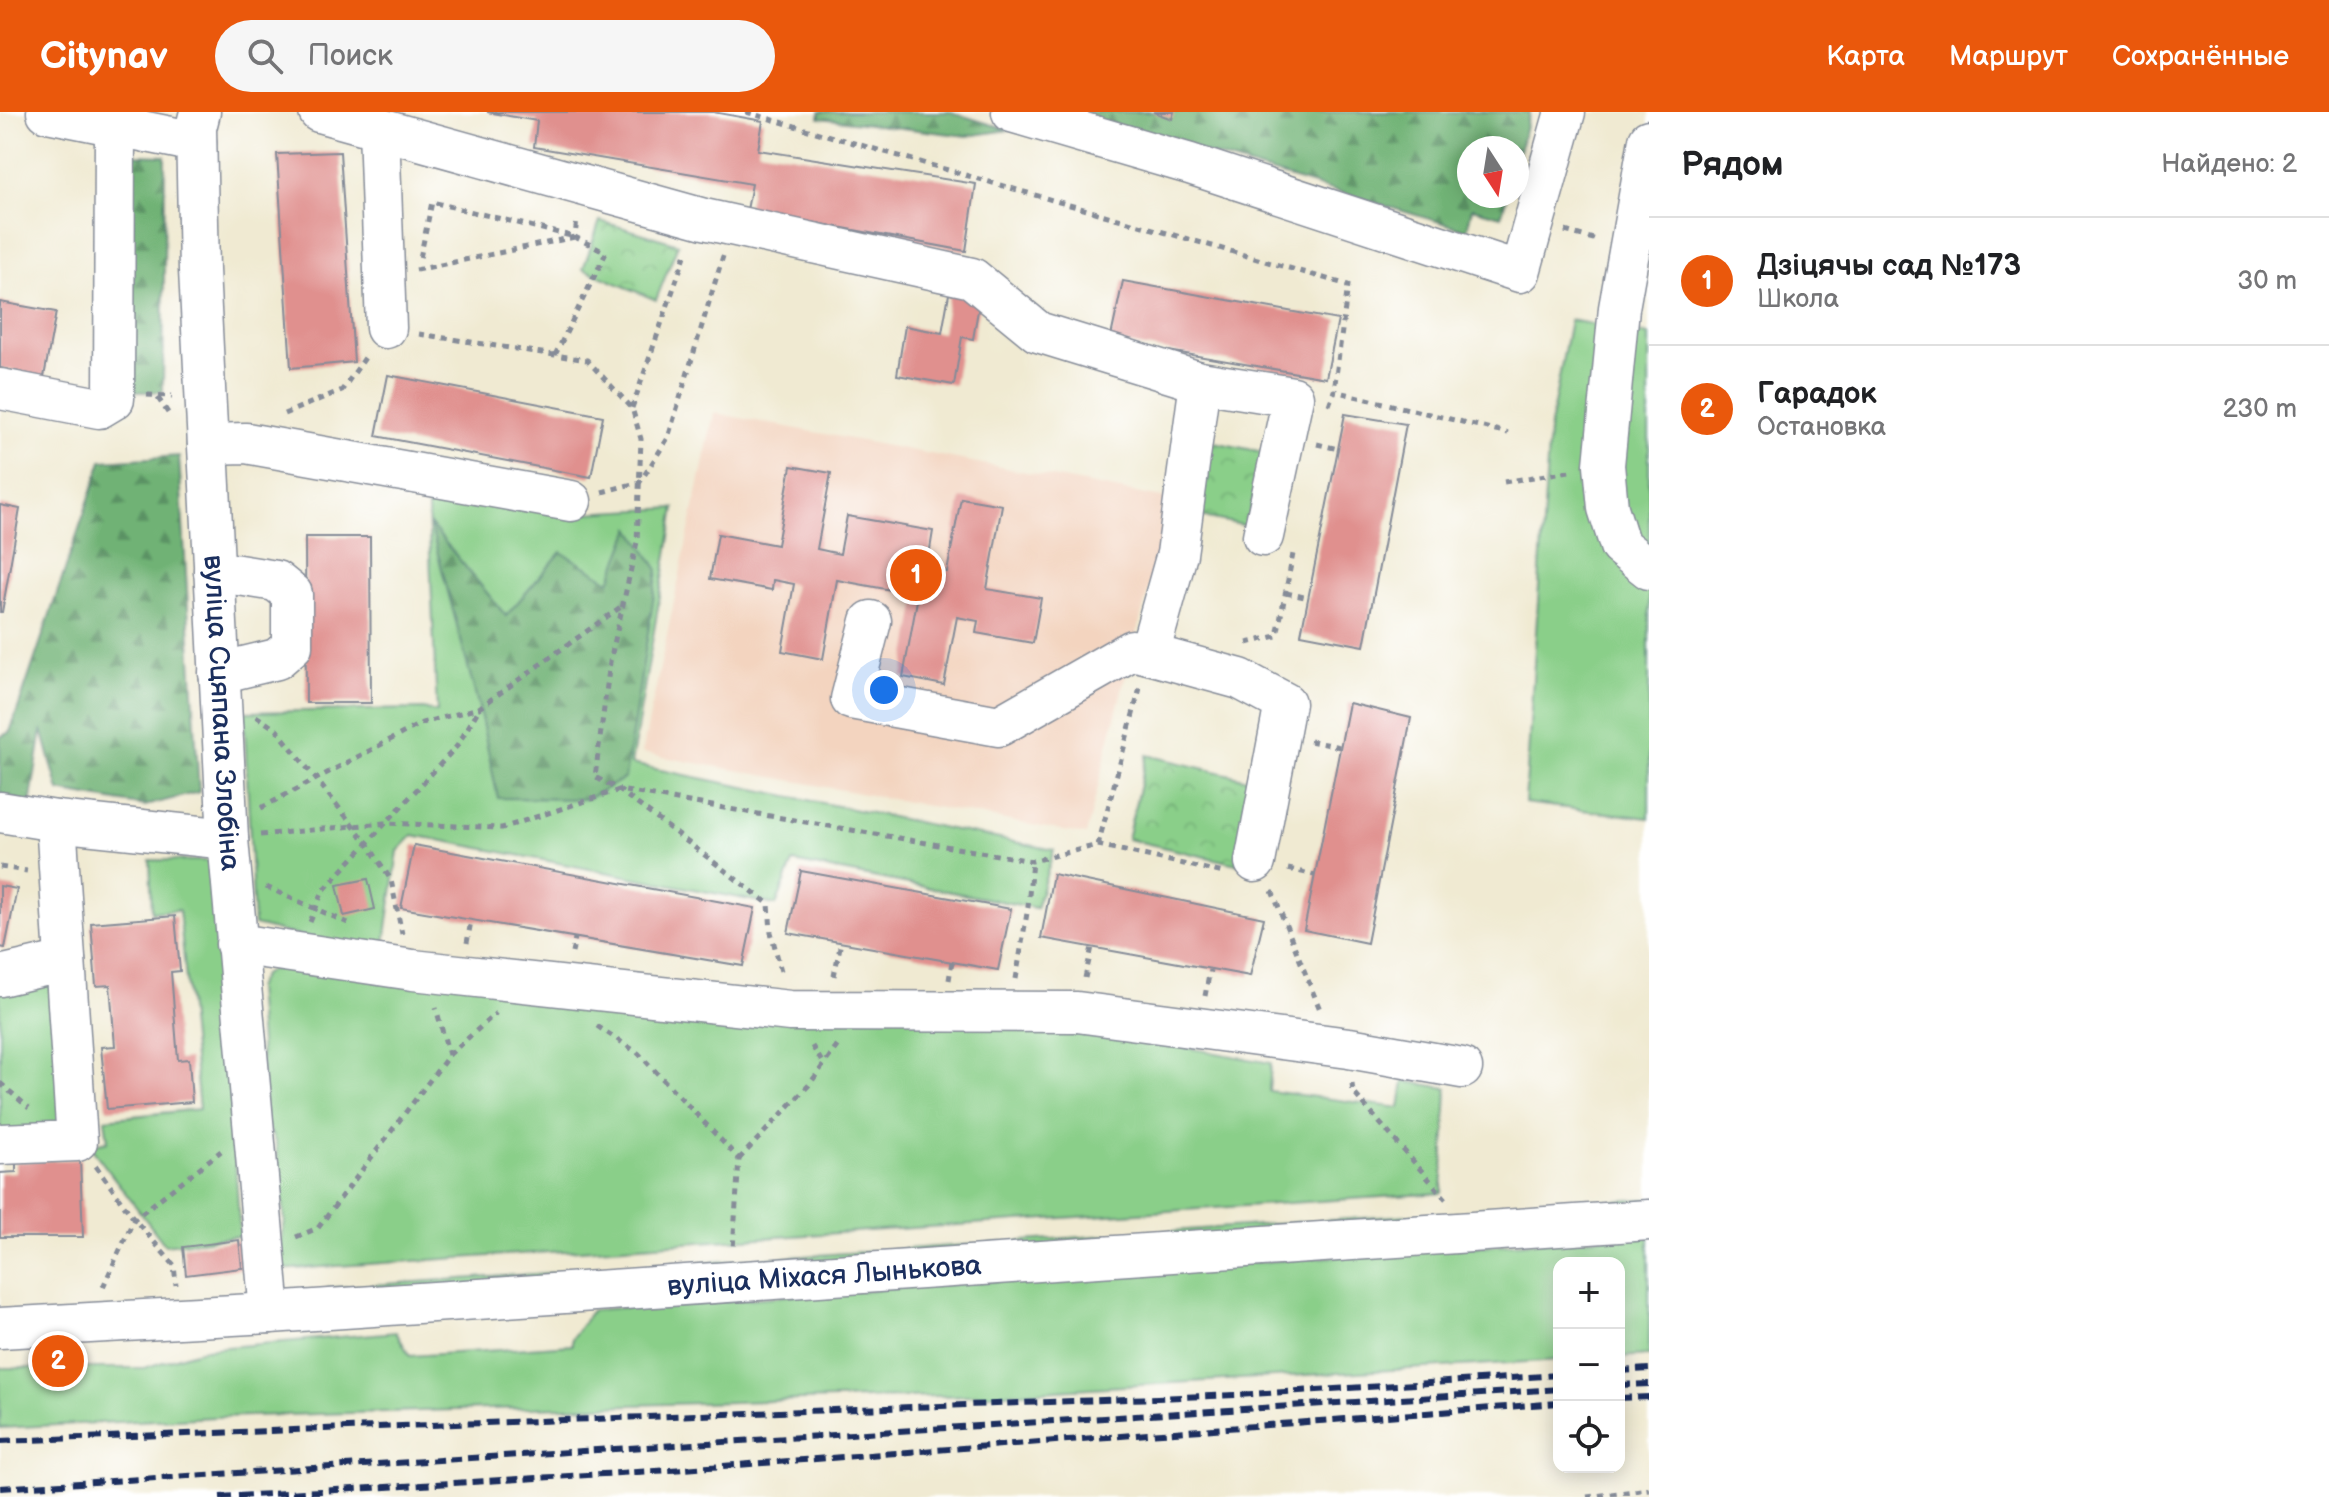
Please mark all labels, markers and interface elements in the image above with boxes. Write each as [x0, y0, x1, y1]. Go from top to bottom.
search box [215, 20, 775, 92]
text: Citynav [40, 34, 167, 79]
icon: search [243, 34, 287, 78]
text: Поиск [307, 38, 393, 74]
text: Карта [1826, 40, 1905, 73]
text: Маршрут [1949, 40, 2068, 73]
text: Сохранённые [2112, 40, 2289, 73]
north arrow [1457, 136, 1529, 208]
text: Рядом [1681, 144, 1783, 185]
text: Найдено: 2 [2161, 149, 2297, 180]
text: Дзіцячы сад №173 [1757, 248, 2021, 284]
text: 1 [1702, 266, 1712, 297]
text: 30 m [2237, 266, 2297, 297]
text: Школа [1757, 284, 1839, 315]
text: Гарадок [1757, 376, 1877, 412]
text: 2 [1699, 394, 1715, 425]
text: 230 m [2222, 394, 2297, 425]
text: Остановка [1757, 412, 1886, 443]
pin: 1 [890, 545, 942, 605]
street label: вуліца Сцяпана Злобіна [197, 554, 247, 873]
your location [864, 670, 904, 710]
street label: вуліца Міхася Лынькова [666, 1249, 983, 1303]
map controls [1553, 1257, 1625, 1473]
button: + [1553, 1257, 1625, 1329]
button: − [1553, 1329, 1625, 1401]
pin: 2 [32, 1331, 84, 1391]
button: locate [1553, 1401, 1625, 1473]

